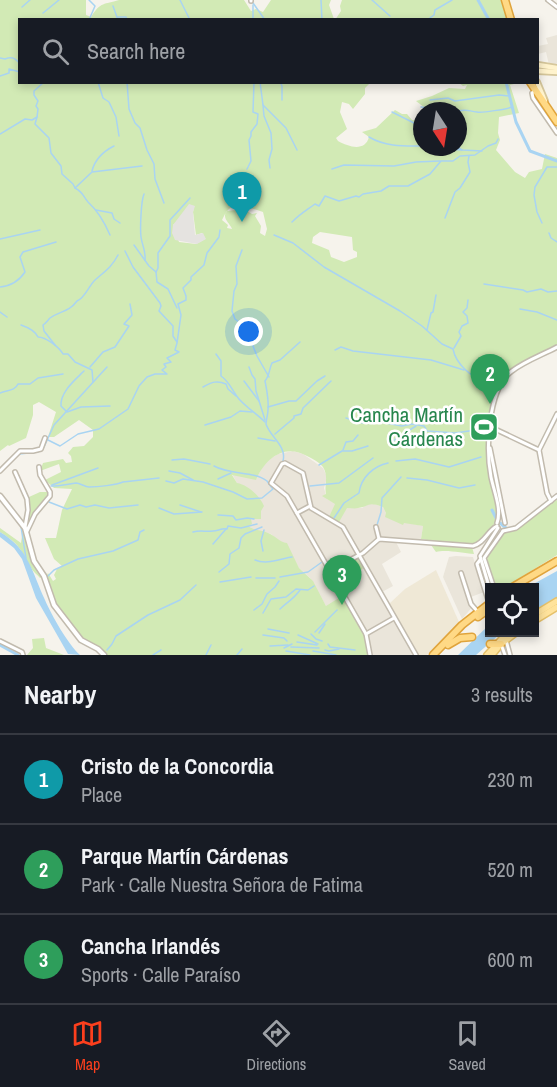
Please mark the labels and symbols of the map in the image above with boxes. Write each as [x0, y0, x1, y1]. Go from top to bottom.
north arrow [413, 102, 467, 156]
pin: 1 [222, 172, 262, 222]
your location [234, 317, 263, 346]
pin: 2 [470, 354, 510, 404]
place label: Cancha Martín Cárdenas [350, 400, 463, 453]
sports icon: Cancha Martín Cárdenas [468, 411, 500, 443]
pin: 3 [322, 556, 362, 605]

